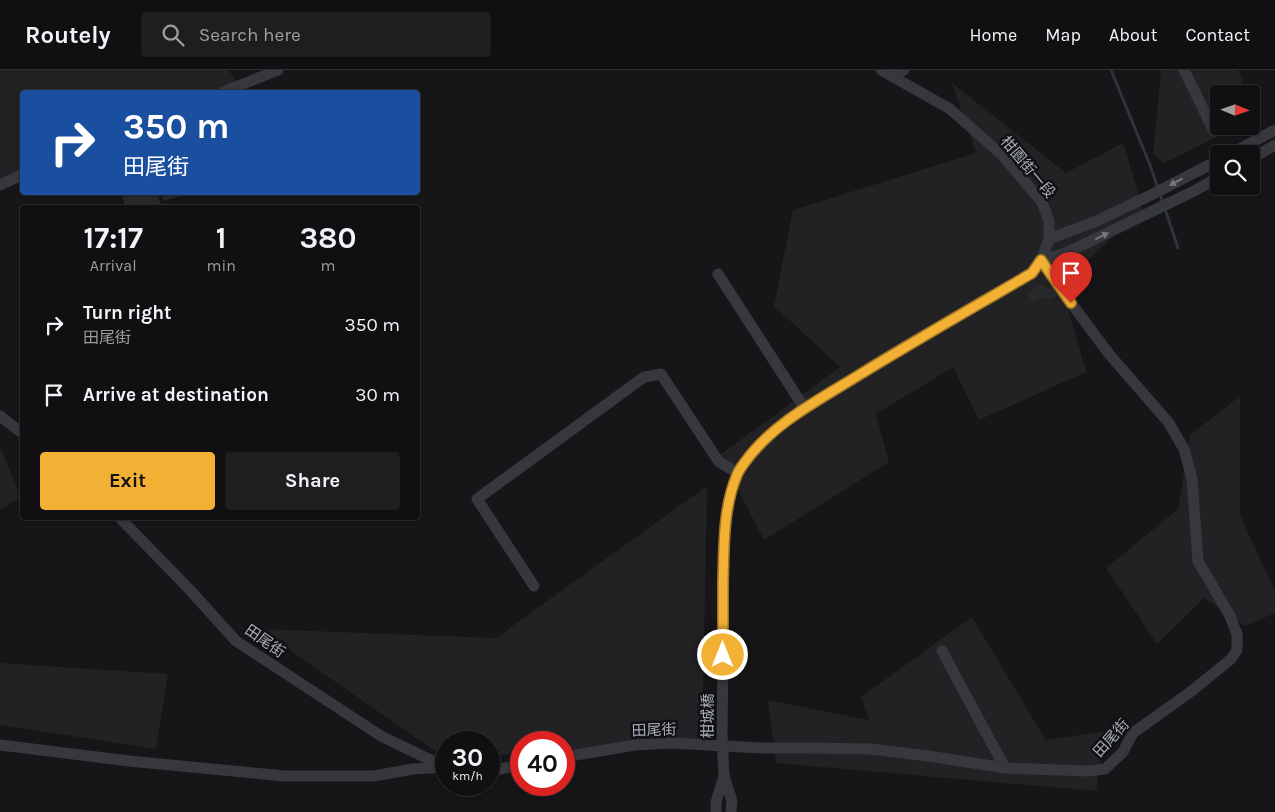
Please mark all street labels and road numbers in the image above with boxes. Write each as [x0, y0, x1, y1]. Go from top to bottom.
street label: 柑園街一段 [997, 132, 1059, 202]
street label: 田尾街 [241, 621, 289, 661]
street label: 柑城橋 [699, 693, 717, 739]
street label: 田尾街 [1089, 715, 1133, 761]
street label: 田尾街 [631, 720, 677, 740]

